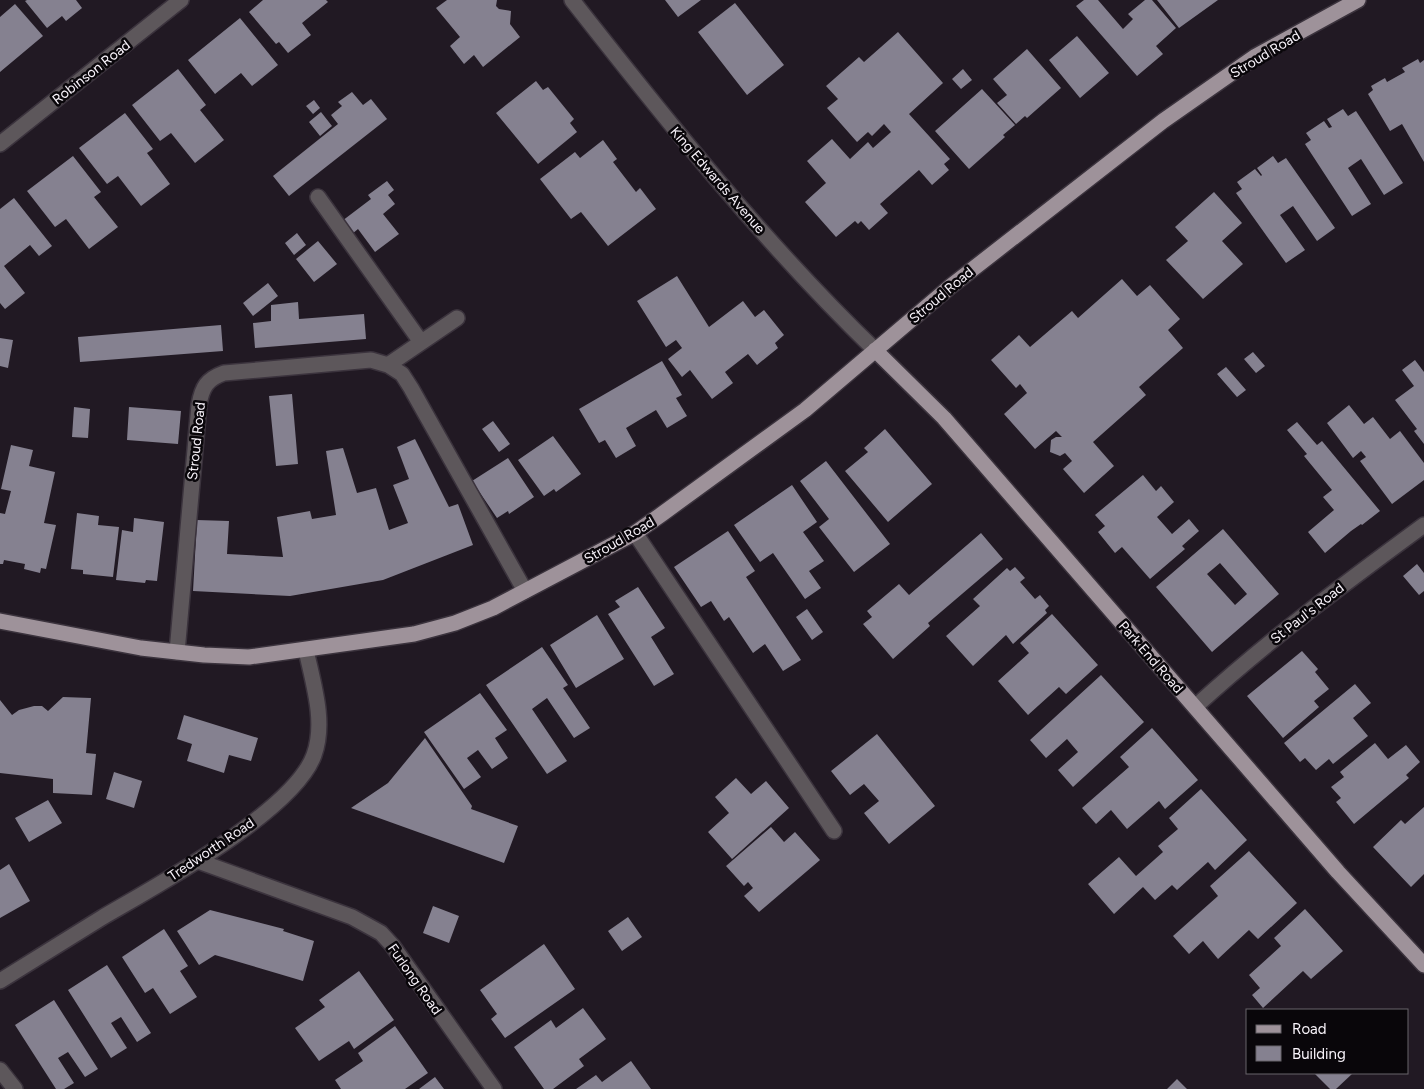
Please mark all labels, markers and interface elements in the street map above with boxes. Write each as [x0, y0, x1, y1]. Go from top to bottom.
street label: Stroud Road [1227, 27, 1303, 82]
street label: Robinson Road [49, 37, 134, 108]
street label: King Edwards Avenue [667, 123, 769, 237]
street label: Stroud Road [906, 264, 977, 327]
street label: Stroud Road [184, 401, 209, 481]
street label: Stroud Road [581, 513, 657, 567]
street label: St Paul's Road [1267, 579, 1347, 647]
street label: Park End Road [1115, 618, 1187, 697]
street label: Tredworth Road [165, 814, 258, 884]
street label: Furlong Road [384, 940, 445, 1018]
legend [1246, 1009, 1409, 1074]
text: Road [1292, 1020, 1327, 1038]
text: Building [1292, 1045, 1346, 1063]

